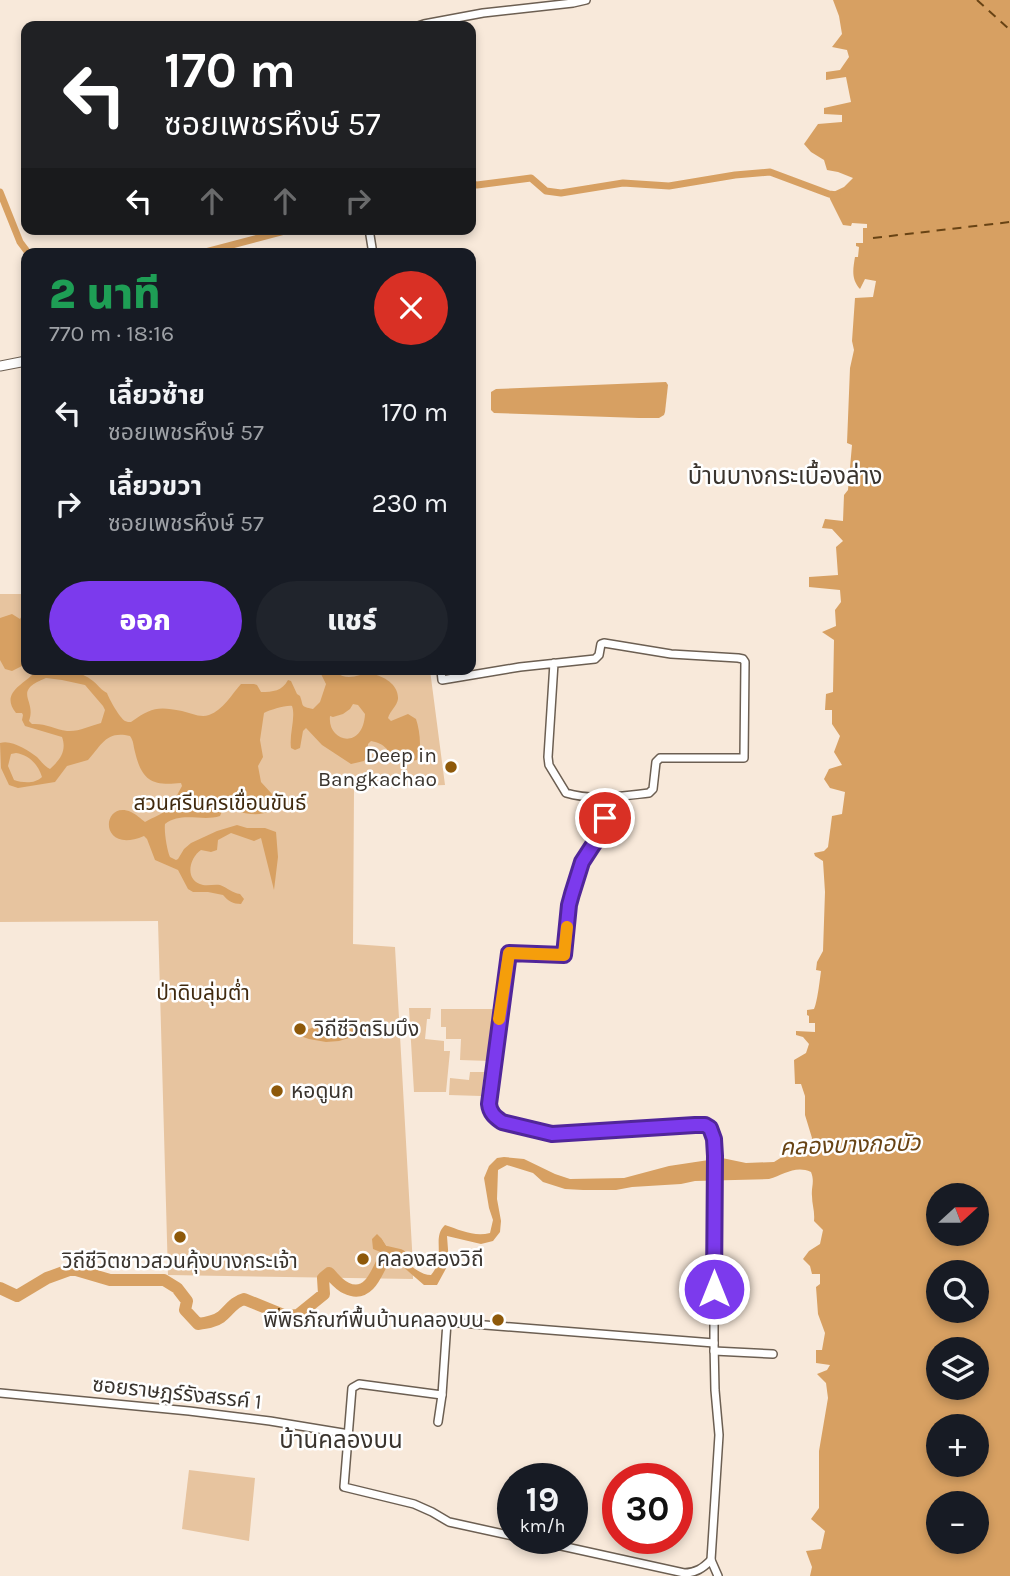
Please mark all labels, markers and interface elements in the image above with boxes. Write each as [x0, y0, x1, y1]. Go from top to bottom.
text: 170 m [164, 42, 296, 99]
icon: left [49, 49, 140, 140]
text: ซอยเพชรหึงษ์ 57 [164, 106, 381, 143]
icon: left [120, 182, 158, 220]
icon: ahead [193, 182, 231, 220]
icon: ahead [266, 182, 304, 220]
icon: right [339, 182, 377, 220]
text: 2 นาที [49, 269, 161, 319]
button: close [374, 271, 448, 345]
text: 770 m · 18:16 [49, 320, 174, 347]
text: เลี้ยวซ้าย [108, 380, 205, 411]
icon: left [49, 394, 87, 432]
text: 170 m [381, 397, 448, 428]
text: ซอยเพชรหึงษ์ 57 [108, 419, 264, 446]
district label: บ้านบางกระเบื้องล่าง [688, 459, 882, 490]
text: เลี้ยวขวา [108, 471, 202, 502]
icon: right [49, 485, 87, 523]
text: 230 m [372, 488, 448, 519]
text: ซอยเพชรหึงษ์ 57 [108, 510, 264, 537]
button: ออก [49, 581, 242, 661]
button: แชร์ [256, 581, 448, 661]
place label: Deep in Bangkachao [318, 743, 437, 791]
marker: Deep in Bangkachao [443, 759, 459, 775]
park label: สวนศรีนครเขื่อนขันธ์ [134, 788, 307, 815]
pin [575, 788, 635, 848]
icon: arrive [586, 799, 624, 837]
park label: ป่าดิบลุ่มต่ำ [156, 978, 250, 1006]
place label: วิถีชีวิตริมบึง [314, 1017, 419, 1041]
marker: วิถีชีวิตริมบึง [292, 1021, 308, 1037]
place label: หอดูนก [291, 1079, 354, 1104]
marker: หอดูนก [269, 1083, 285, 1099]
water label: คลองบางกอบัว [779, 1129, 921, 1161]
north arrow [926, 1183, 989, 1246]
map controls [926, 1183, 989, 1554]
marker: วิถีชีวิตชาวสวนคุ้งบางกระเจ้า [172, 1229, 188, 1245]
place label: คลองสองวิถี [377, 1247, 484, 1271]
place label: วิถีชีวิตชาวสวนคุ้งบางกระเจ้า [62, 1249, 298, 1274]
marker: คลองสองวิถี [355, 1251, 371, 1267]
position arrow [677, 1252, 751, 1326]
button: search [926, 1260, 989, 1323]
place label: พิพิธภัณฑ์พื้นบ้านคลองบน [263, 1305, 484, 1332]
marker: พิพิธภัณฑ์พื้นบ้านคลองบน [490, 1312, 506, 1328]
button: layers [926, 1337, 989, 1400]
street label: ซอยราษฎร์รังสรรค์ 1 [91, 1372, 263, 1414]
button: + [926, 1414, 989, 1477]
district label: บ้านคลองบน [279, 1426, 403, 1454]
speed limit sign: 30 [602, 1463, 693, 1554]
text: 19 [526, 1479, 559, 1520]
button: − [926, 1491, 989, 1554]
text: km/h [520, 1515, 565, 1537]

